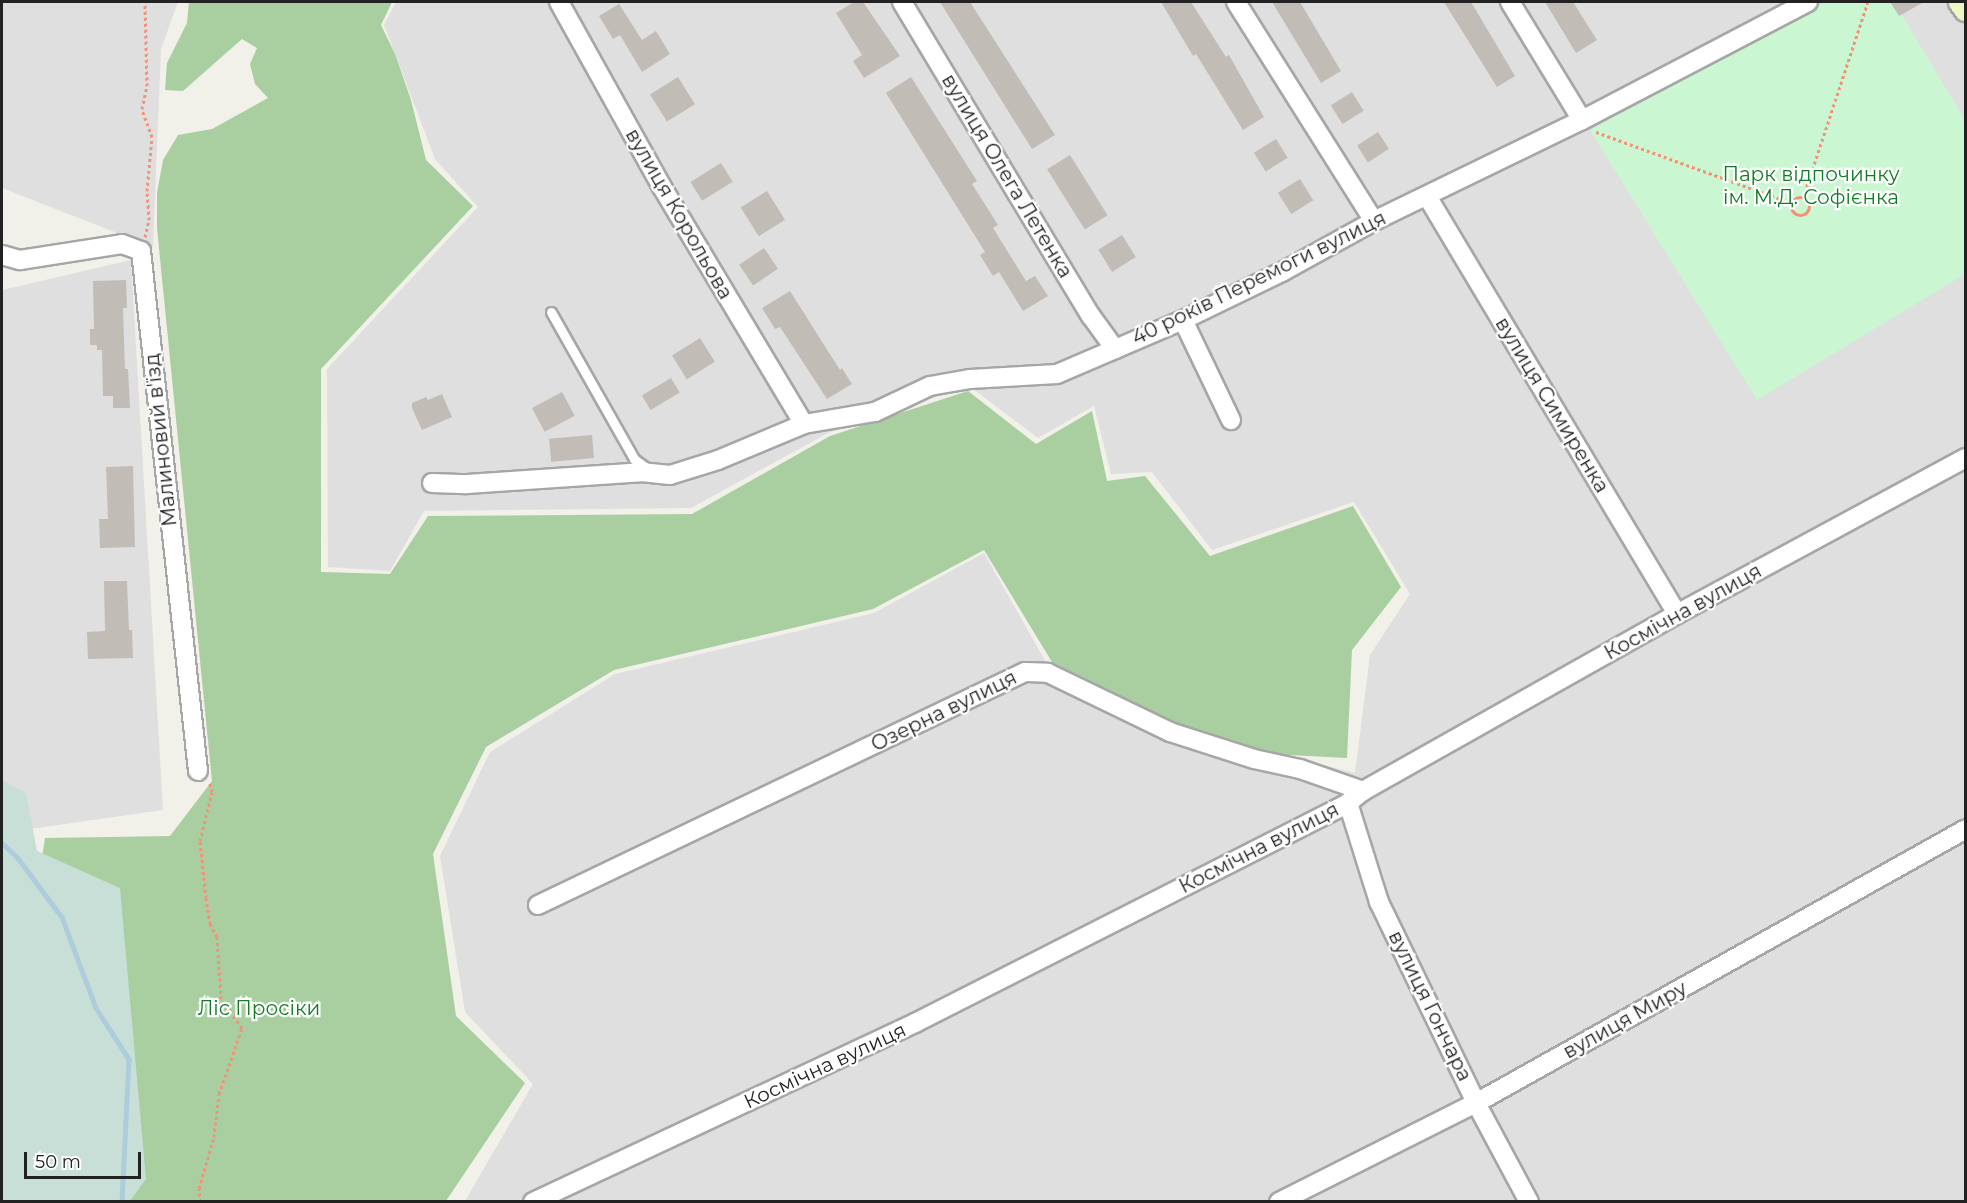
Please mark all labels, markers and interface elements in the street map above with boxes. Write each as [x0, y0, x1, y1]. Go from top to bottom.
street label: вулиця Олега Летенка [936, 70, 1078, 282]
street label: вулиця Корольова [620, 124, 738, 304]
park label: Парк відпочинку ім. М.Д. Софієнка [1722, 163, 1900, 210]
street label: 40 років Перемоги вулиця [1128, 206, 1390, 350]
street label: вулиця Симиренка [1490, 313, 1614, 497]
street label: Малиновий в'їзд [140, 352, 182, 528]
street label: Космічна вулиця [1600, 559, 1766, 665]
street label: Озерна вулиця [867, 665, 1021, 757]
street label: Космічна вулиця [1175, 797, 1343, 899]
street label: вулиця Гончара [1383, 927, 1477, 1085]
street label: вулиця Миру [1559, 976, 1691, 1064]
park label: Ліс Просіки [198, 996, 320, 1020]
street label: Космічна вулиця [740, 1018, 910, 1114]
scale bar [27, 1140, 144, 1178]
text: 50 m [35, 1151, 81, 1173]

